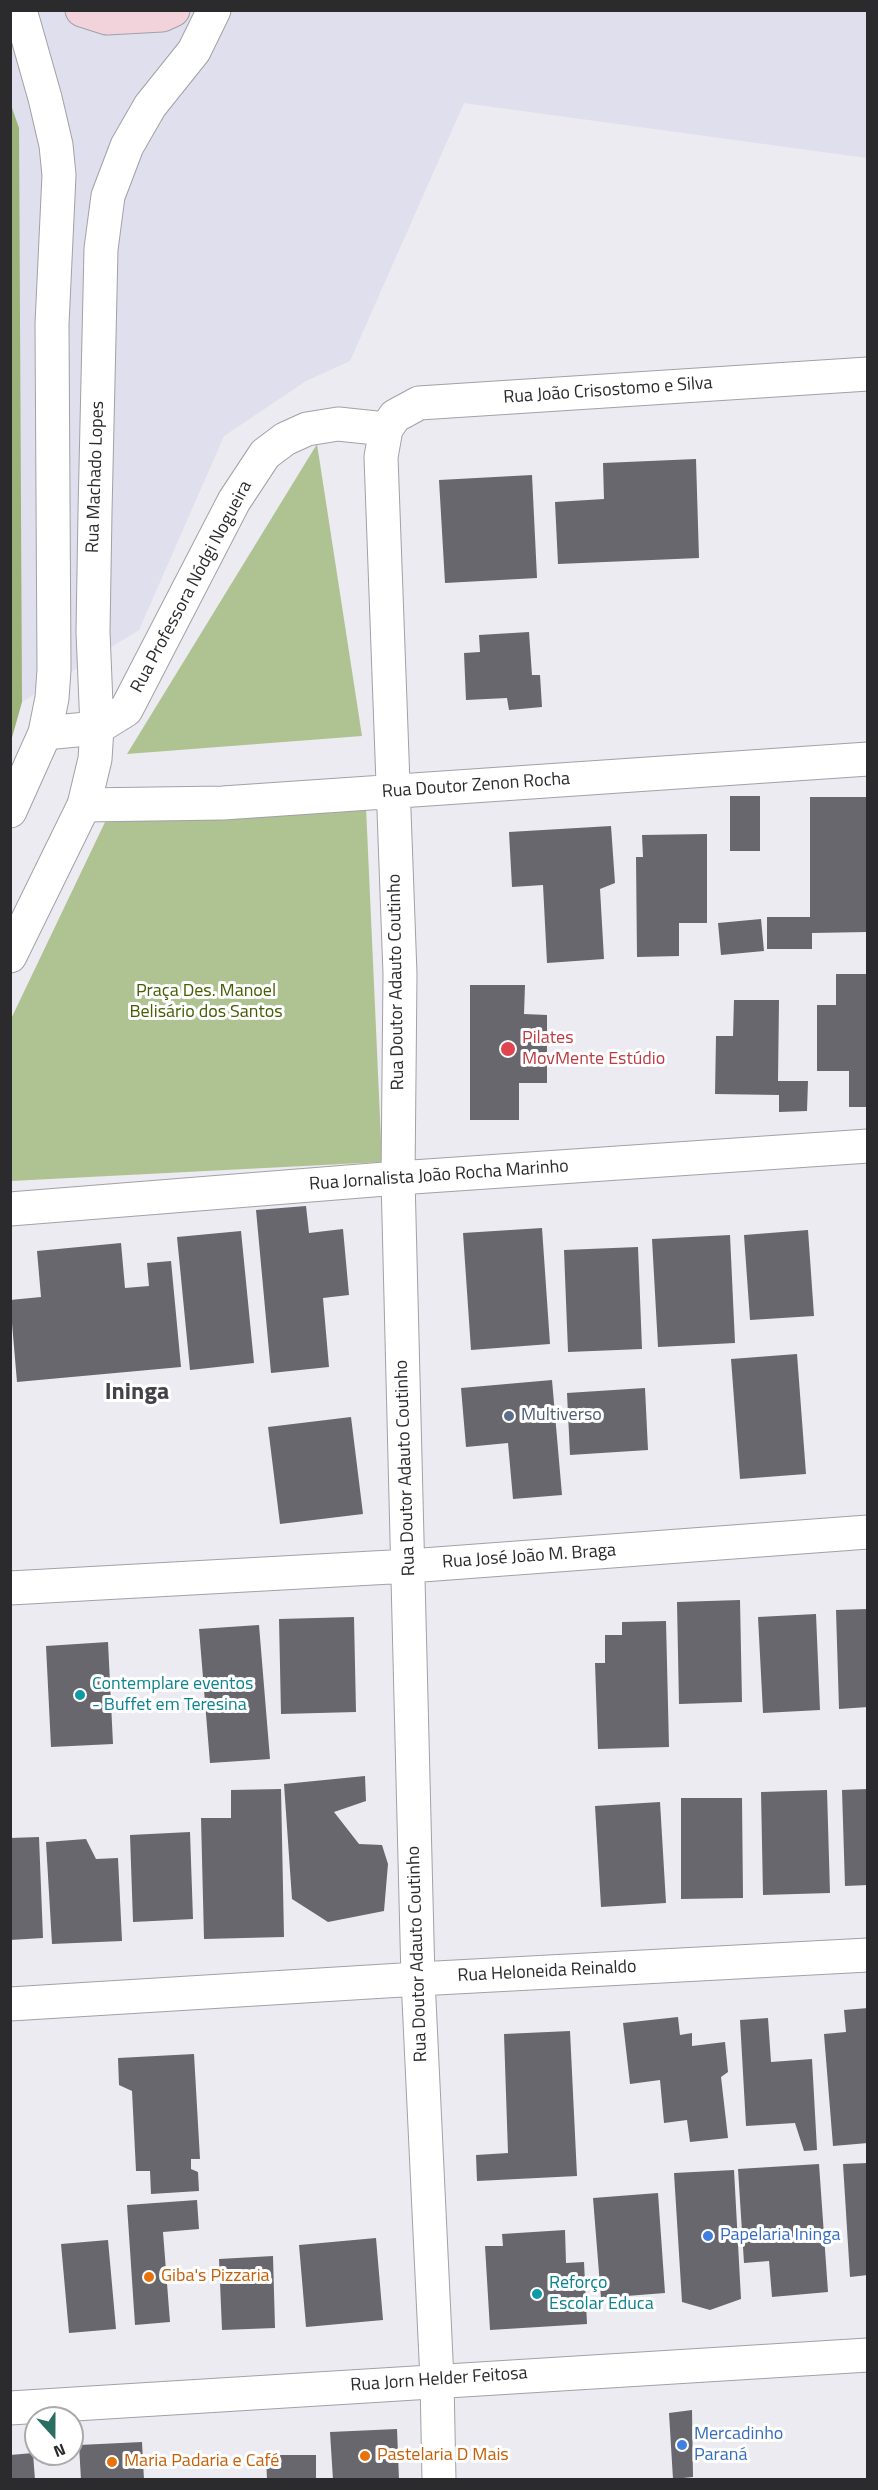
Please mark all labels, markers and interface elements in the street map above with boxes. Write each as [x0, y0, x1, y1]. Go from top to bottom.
street label: Rua João Crisostomo e Silva [503, 373, 713, 409]
street label: Rua Machado Lopes [83, 401, 109, 553]
street label: Rua Professora Nódgi Nogueira [127, 477, 257, 697]
street label: Rua Doutor Zenon Rocha [381, 769, 571, 803]
street label: Rua Doutor Adauto Coutinho [384, 874, 410, 1090]
park label: Praça Des. Manoel Belisário dos Santos [129, 981, 283, 1024]
place label: Pilates MovMente Estúdio [522, 1028, 665, 1070]
marker: Pilates MovMente Estúdio [499, 1040, 517, 1058]
street label: Rua Jornalista João Rocha Marinho [309, 1156, 569, 1196]
street label: Rua Doutor Adauto Coutinho [391, 1359, 421, 1577]
district label: Ininga [105, 1379, 169, 1407]
place label: Multiverso [521, 1405, 602, 1427]
marker: Multiverso [502, 1409, 516, 1423]
street label: Rua José João M. Braga [441, 1540, 617, 1574]
place label: Contemplare eventos - Buffet em Teresina [92, 1674, 253, 1716]
marker: Contemplare eventos - Buffet em Teresina [73, 1688, 87, 1702]
street label: Rua Doutor Adauto Coutinho [403, 1845, 433, 2063]
street label: Rua Heloneida Reinaldo [457, 1957, 637, 1987]
place label: Papelaria Ininga [720, 2225, 840, 2247]
marker: Papelaria Ininga [701, 2229, 715, 2243]
place label: Giba's Pizzaria [161, 2266, 270, 2288]
marker: Giba's Pizzaria [142, 2270, 156, 2284]
place label: Reforço Escolar Educa [549, 2273, 654, 2316]
marker: Reforço Escolar Educa [530, 2287, 544, 2301]
street label: Rua Jorn Helder Feitosa [350, 2363, 528, 2397]
north arrow [24, 2406, 84, 2466]
place label: Mercadinho Paraná [694, 2424, 783, 2466]
text: N [50, 2438, 69, 2464]
marker: Mercadinho Paraná [675, 2438, 689, 2452]
place label: Pastelaria D Mais [377, 2445, 509, 2467]
marker: Pastelaria D Mais [358, 2449, 372, 2463]
place label: Maria Padaria e Café [124, 2451, 279, 2473]
marker: Maria Padaria e Café [105, 2455, 119, 2469]

